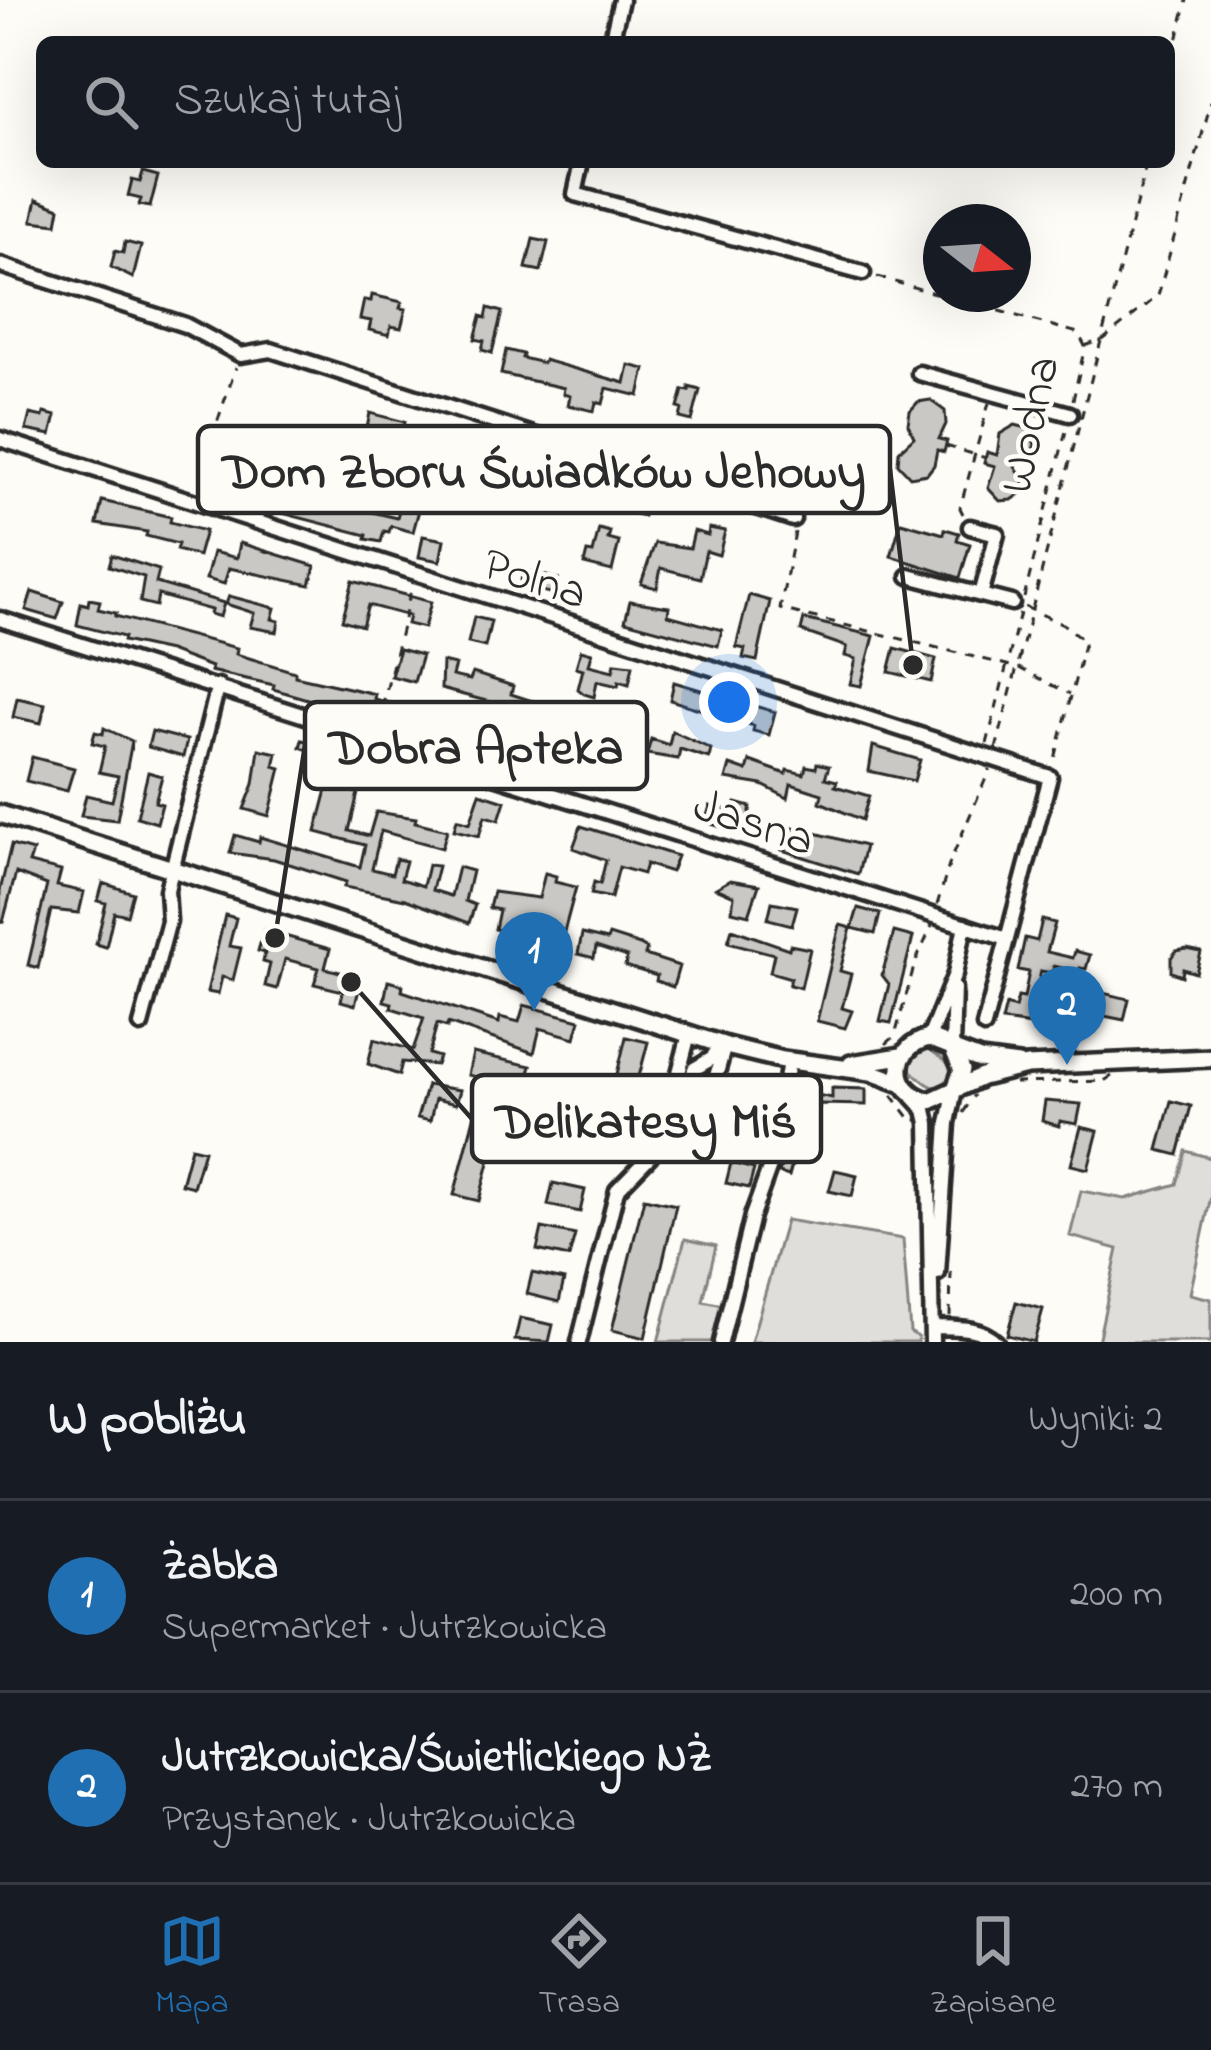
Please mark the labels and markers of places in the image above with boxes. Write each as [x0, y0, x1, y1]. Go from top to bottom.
callout: Dom Zboru Świadków Jehowy [198, 426, 890, 513]
callout: Dobra Apteka [305, 702, 647, 789]
pin: 1 [495, 912, 573, 1011]
pin: 2 [1028, 966, 1106, 1065]
callout: Delikatesy Miś [472, 1075, 821, 1162]

